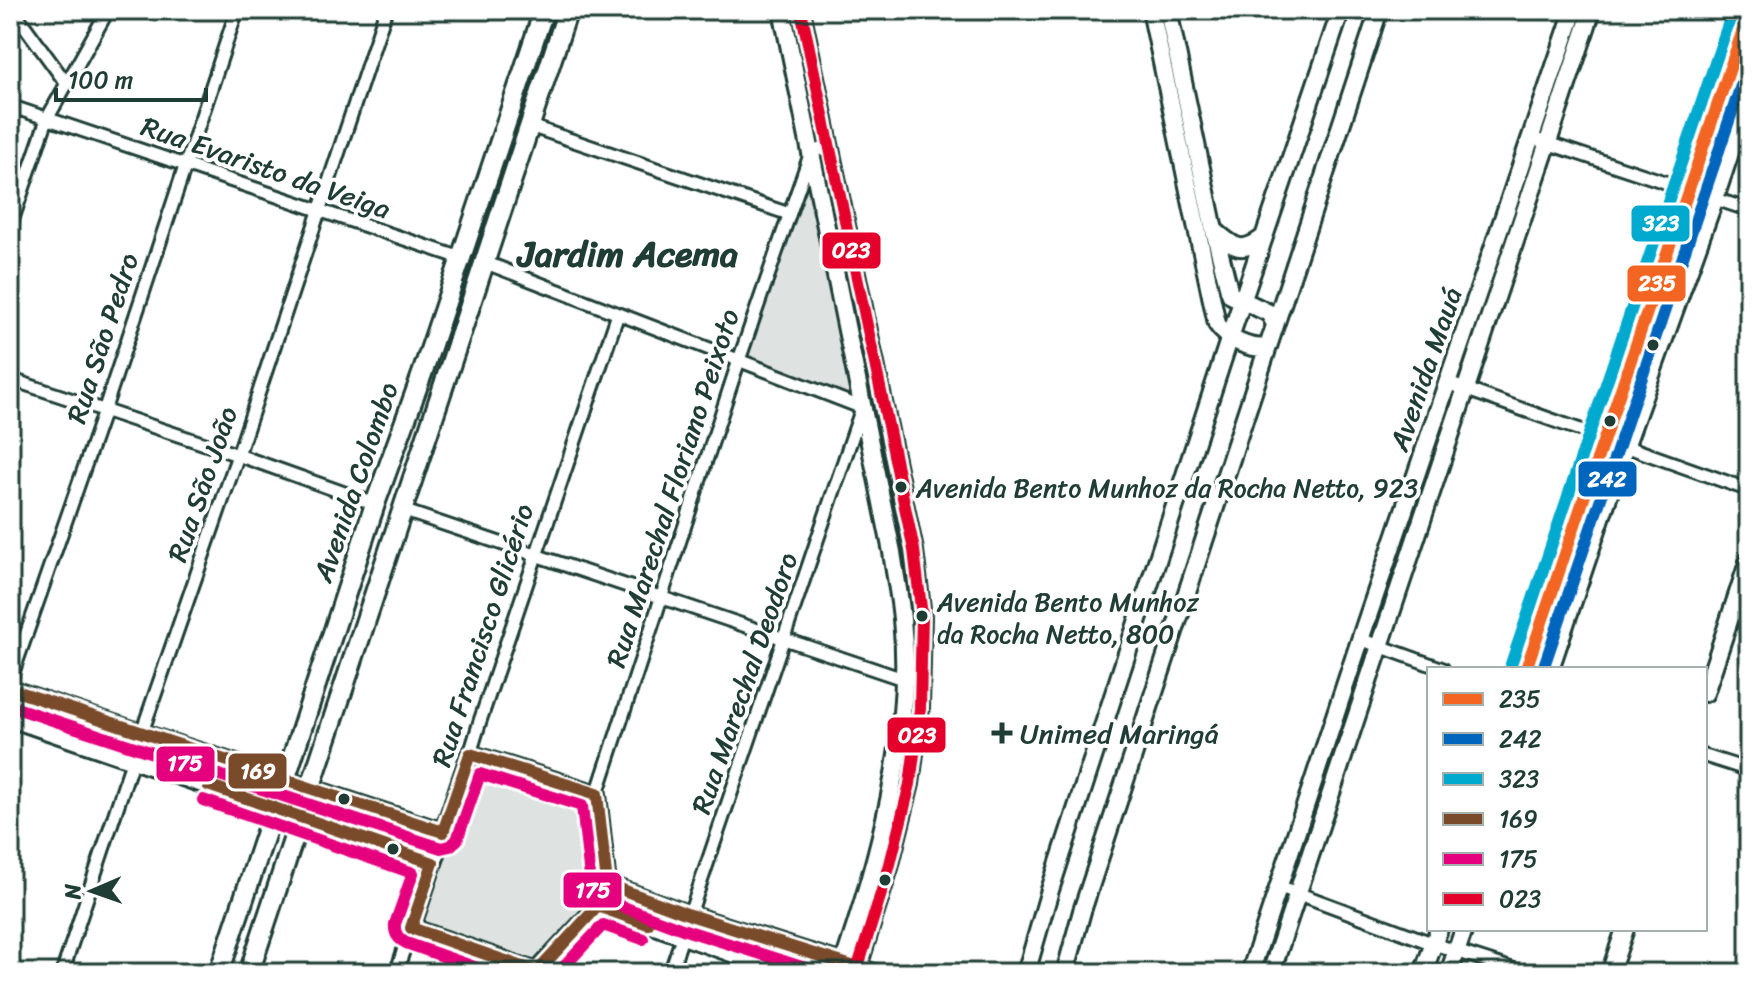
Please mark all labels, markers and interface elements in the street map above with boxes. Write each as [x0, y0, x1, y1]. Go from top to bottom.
scale bar [56, 52, 206, 102]
text: 100 m [68, 59, 133, 101]
street label: Rua Evaristo da Veiga [134, 102, 397, 233]
line badge: 323 [1630, 204, 1691, 243]
text: 323 [1642, 204, 1679, 243]
district label: Jardim Acema [516, 222, 738, 286]
line badge: 023 [821, 231, 882, 270]
text: 023 [832, 231, 870, 270]
street label: Rua São Pedro [52, 246, 153, 430]
line badge: 235 [1626, 264, 1687, 303]
text: 235 [1637, 264, 1677, 303]
street label: Avenida Mauá [1374, 280, 1476, 459]
street label: Rua Marechal Floriano Peixoto [591, 302, 754, 674]
unlabelled marker [1645, 337, 1661, 353]
street label: Avenida Colombo [298, 375, 413, 590]
street label: Rua São João [153, 400, 252, 569]
unlabelled marker [1602, 413, 1618, 429]
line badge: 242 [1577, 460, 1638, 498]
text: 242 [1586, 460, 1627, 499]
place label: Avenida Bento Munhoz da Rocha Netto, 923 [915, 465, 1418, 511]
marker: Avenida Bento Munhoz da Rocha Netto, 923 [893, 479, 909, 495]
street label: Rua Francisco Glicério [417, 497, 548, 773]
street label: Rua Marechal Deodoro [677, 546, 812, 821]
place label: Avenida Bento Munhoz da Rocha Netto, 800 [936, 579, 1199, 657]
marker: Avenida Bento Munhoz da Rocha Netto, 800 [914, 608, 930, 624]
legend [1427, 667, 1707, 931]
text: 235 [1499, 678, 1541, 720]
place label: Unimed Maringá [1020, 709, 1219, 758]
line badge: 023 [886, 716, 947, 754]
text: 023 [898, 716, 936, 755]
text: 242 [1499, 718, 1542, 760]
marker: Unimed Maringá [991, 722, 1013, 744]
text: 175 [167, 744, 203, 783]
line badge: 175 [155, 745, 216, 783]
line badge: 169 [227, 752, 288, 790]
text: 169 [240, 752, 276, 791]
text: 323 [1499, 758, 1539, 800]
unlabelled marker [336, 791, 352, 807]
text: 169 [1499, 798, 1538, 840]
text: 175 [1499, 838, 1538, 880]
unlabelled marker [385, 841, 401, 857]
north arrow [52, 851, 132, 931]
line badge: 175 [562, 871, 623, 909]
text: 175 [575, 871, 611, 910]
unlabelled marker [877, 872, 893, 888]
text: 023 [1499, 878, 1541, 920]
text: N [53, 883, 92, 901]

